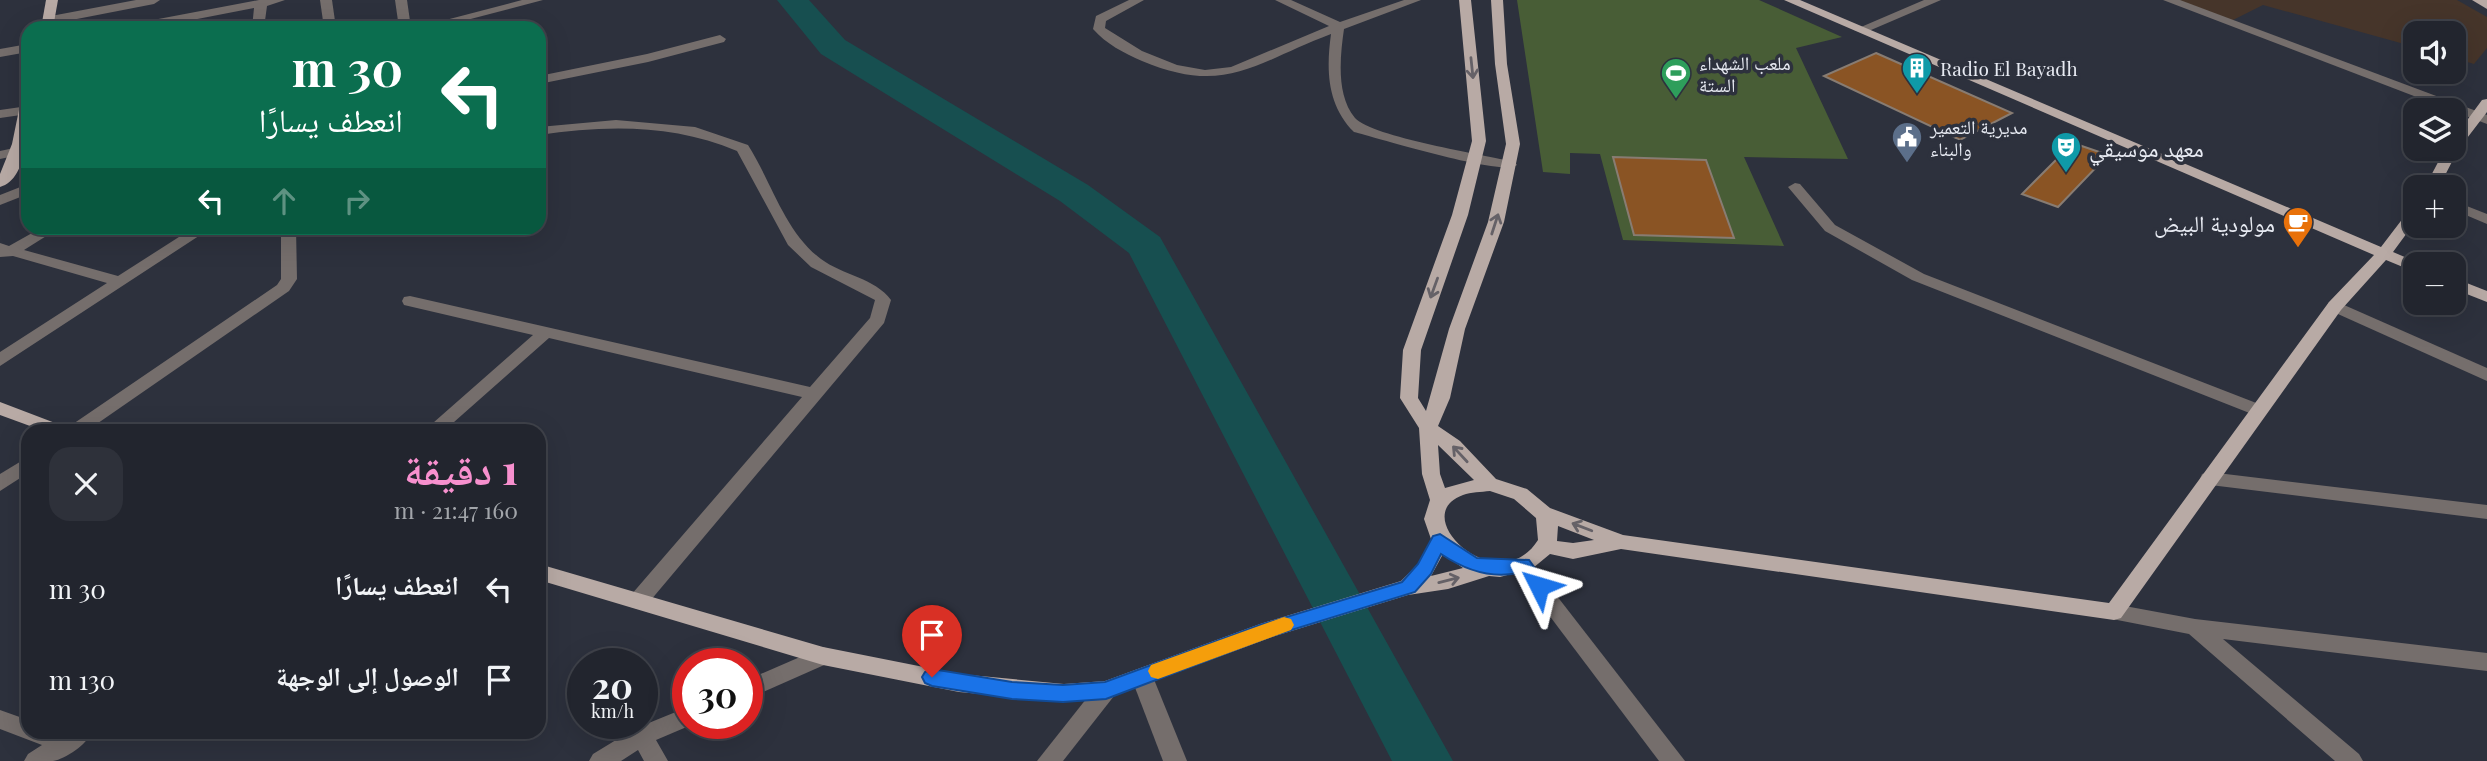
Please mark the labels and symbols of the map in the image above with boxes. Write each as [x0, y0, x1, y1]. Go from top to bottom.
place label: ملعب الشهداء الستة [1699, 49, 1791, 97]
building icon: Radio El Bayadh [1900, 51, 1934, 95]
place label: Radio El Bayadh [1940, 55, 2078, 81]
one-way arrow [1466, 56, 1479, 79]
sports icon: ملعب الشهداء الستة [1659, 56, 1693, 100]
place label: مديرية التعمير والبناء [1929, 113, 2027, 161]
public building icon: مديرية التعمير والبناء [1890, 120, 1924, 164]
theatre icon: معهد موسيقي [2049, 130, 2083, 174]
place label: معهد موسيقي [2089, 132, 2204, 167]
cafe icon: مولودية البيض [2281, 205, 2315, 249]
place label: مولودية البيض [2154, 207, 2275, 238]
one-way arrow [1489, 213, 1502, 235]
one-way arrow [1427, 277, 1439, 299]
one-way arrow [1452, 446, 1469, 463]
one-way arrow [1572, 520, 1594, 533]
position arrow [1502, 549, 1576, 623]
one-way arrow [1437, 573, 1460, 586]
pin [902, 605, 962, 677]
speed limit sign: 30 [672, 648, 763, 739]

